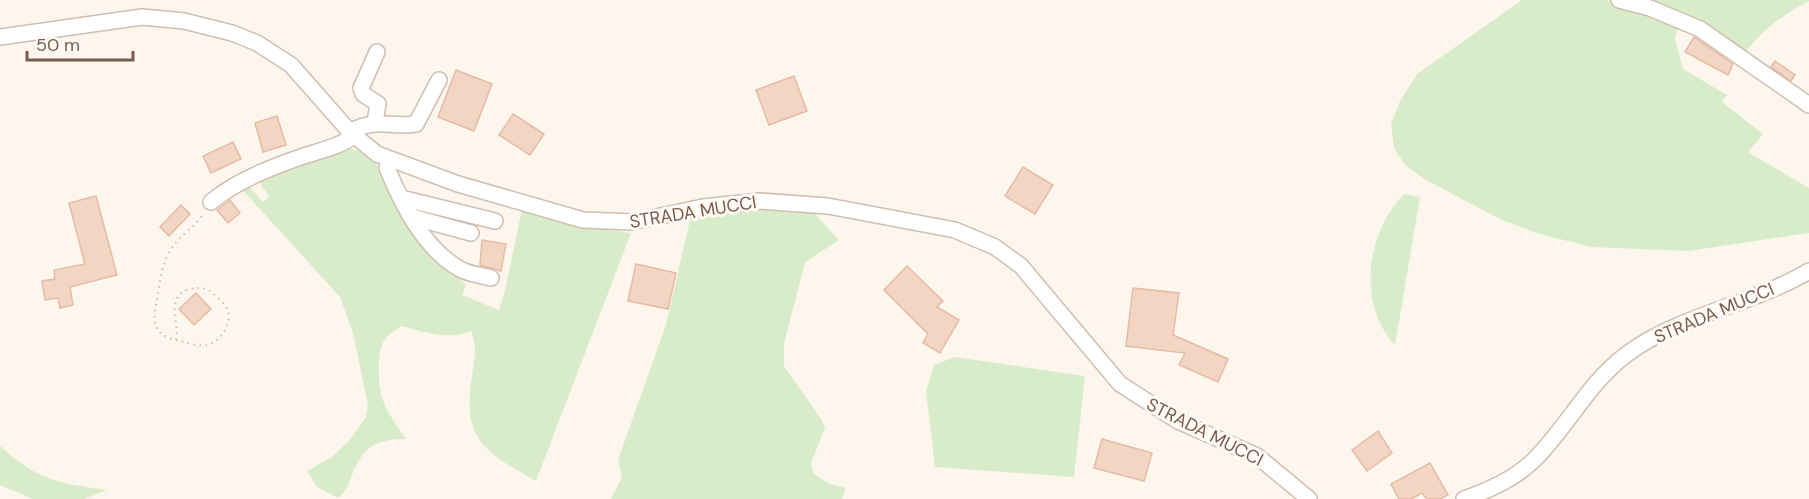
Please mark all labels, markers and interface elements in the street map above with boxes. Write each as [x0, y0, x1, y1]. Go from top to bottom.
scale bar [27, 24, 134, 62]
text: 50 m [36, 33, 80, 57]
street label: STRADA MUCCI [628, 190, 758, 234]
street label: STRADA MUCCI [1650, 277, 1778, 349]
street label: STRADA MUCCI [1142, 392, 1268, 472]

